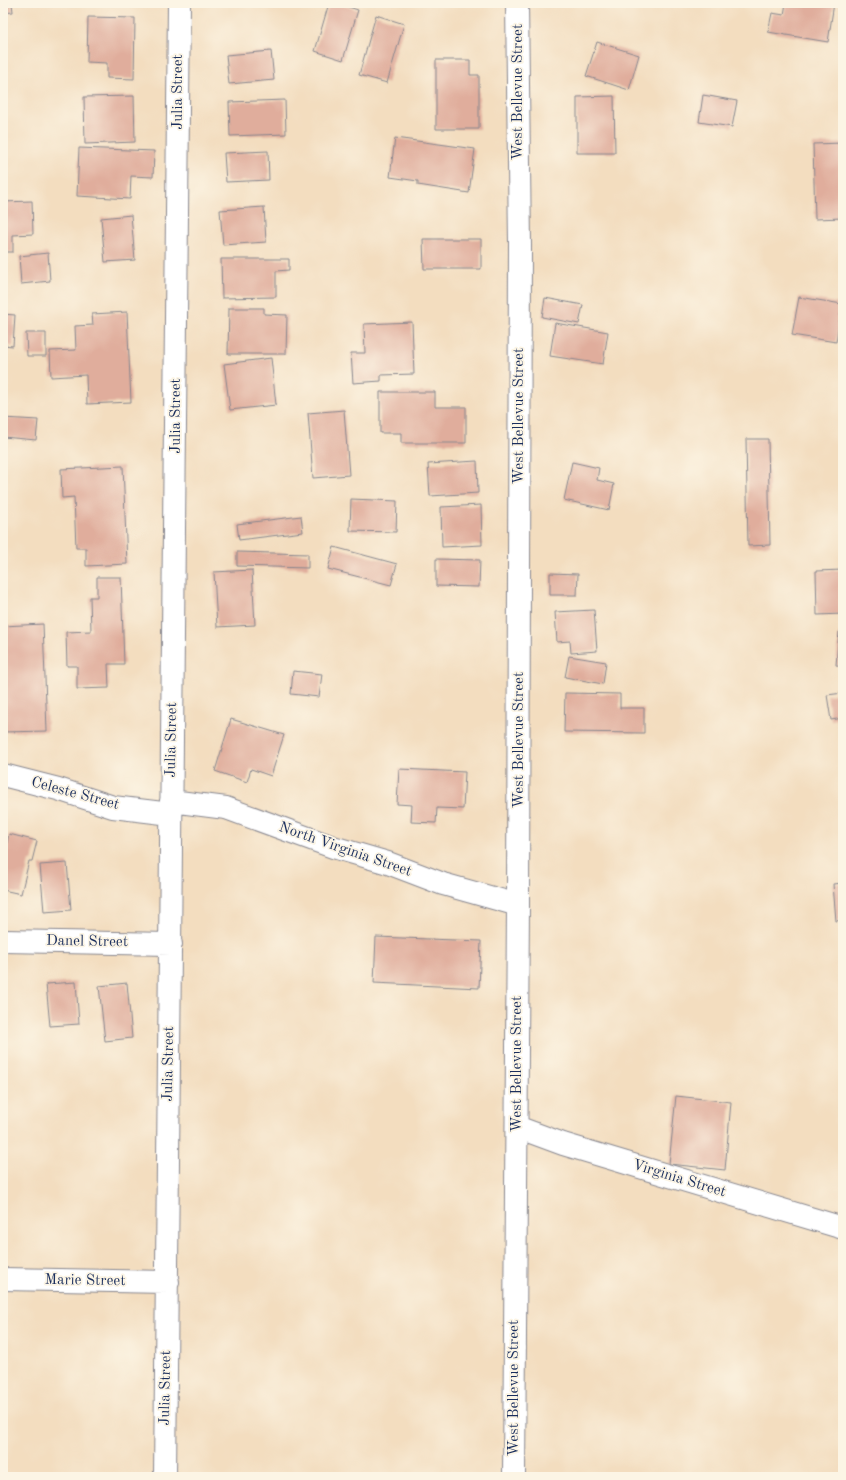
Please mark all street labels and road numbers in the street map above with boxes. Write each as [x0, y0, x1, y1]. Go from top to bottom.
street label: West Bellevue Street [511, 24, 526, 160]
street label: Julia Street [171, 54, 186, 130]
street label: West Bellevue Street [512, 348, 527, 484]
street label: Julia Street [169, 378, 184, 454]
street label: West Bellevue Street [512, 672, 527, 808]
street label: Julia Street [164, 702, 180, 778]
street label: Celeste Street [29, 775, 121, 813]
street label: North Virginia Street [277, 820, 413, 880]
street label: Danel Street [46, 934, 128, 950]
street label: West Bellevue Street [510, 996, 525, 1132]
street label: Julia Street [161, 1026, 177, 1102]
street label: Virginia Street [631, 1158, 727, 1200]
street label: Marie Street [44, 1273, 126, 1289]
street label: West Bellevue Street [507, 1320, 522, 1456]
street label: Julia Street [158, 1350, 174, 1426]

